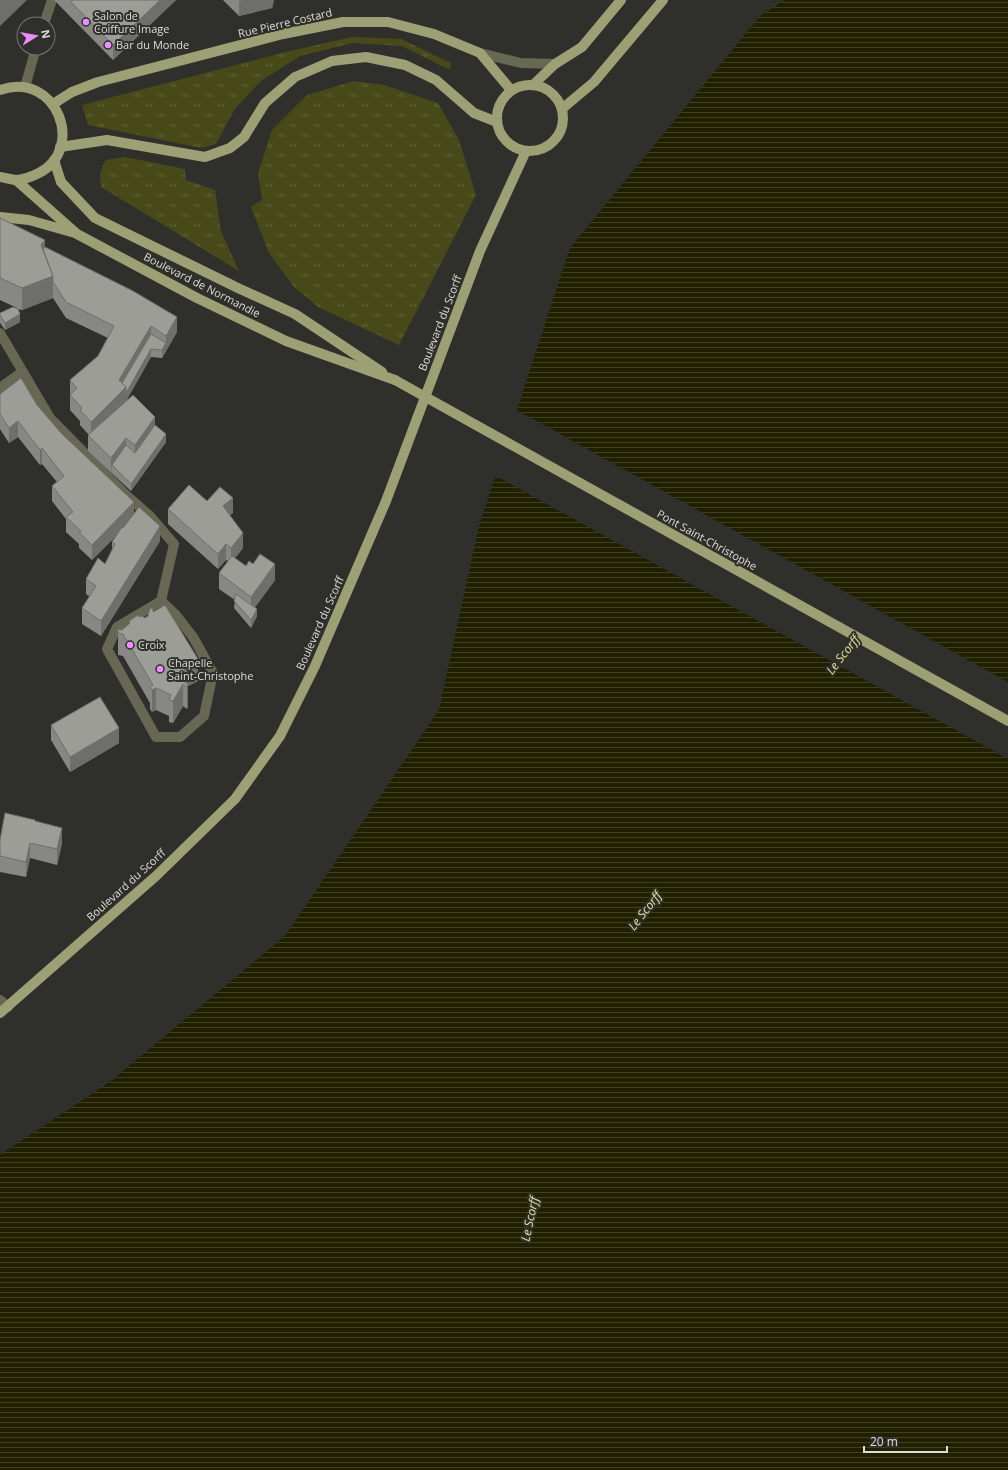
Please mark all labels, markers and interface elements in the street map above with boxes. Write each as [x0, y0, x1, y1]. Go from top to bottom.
street label: Rue Pierre Costard [236, 4, 333, 41]
place label: Salon de Coiffure Image [94, 8, 170, 36]
north arrow [16, 16, 56, 56]
marker: Salon de Coiffure Image [81, 17, 91, 27]
text: N [38, 28, 55, 40]
place label: Bar du Monde [116, 37, 189, 52]
marker: Bar du Monde [103, 40, 113, 50]
street label: Boulevard de Normandie [141, 249, 263, 321]
street label: Boulevard du Scorff [414, 272, 465, 373]
street label: Pont Saint-Christophe [655, 506, 760, 573]
street label: Boulevard du Scorff [292, 573, 347, 672]
water label: Le Scorff [822, 630, 865, 678]
place label: Croix [138, 637, 165, 652]
marker: Croix [125, 640, 135, 650]
place label: Chapelle Saint-Christophe [168, 655, 254, 683]
marker: Chapelle Saint-Christophe [155, 664, 165, 674]
street label: Boulevard du Scorff [83, 845, 169, 924]
water label: Le Scorff [624, 886, 667, 934]
water label: Le Scorff [516, 1193, 543, 1243]
scale bar [864, 1428, 947, 1454]
text: 20 m [870, 1433, 898, 1450]

